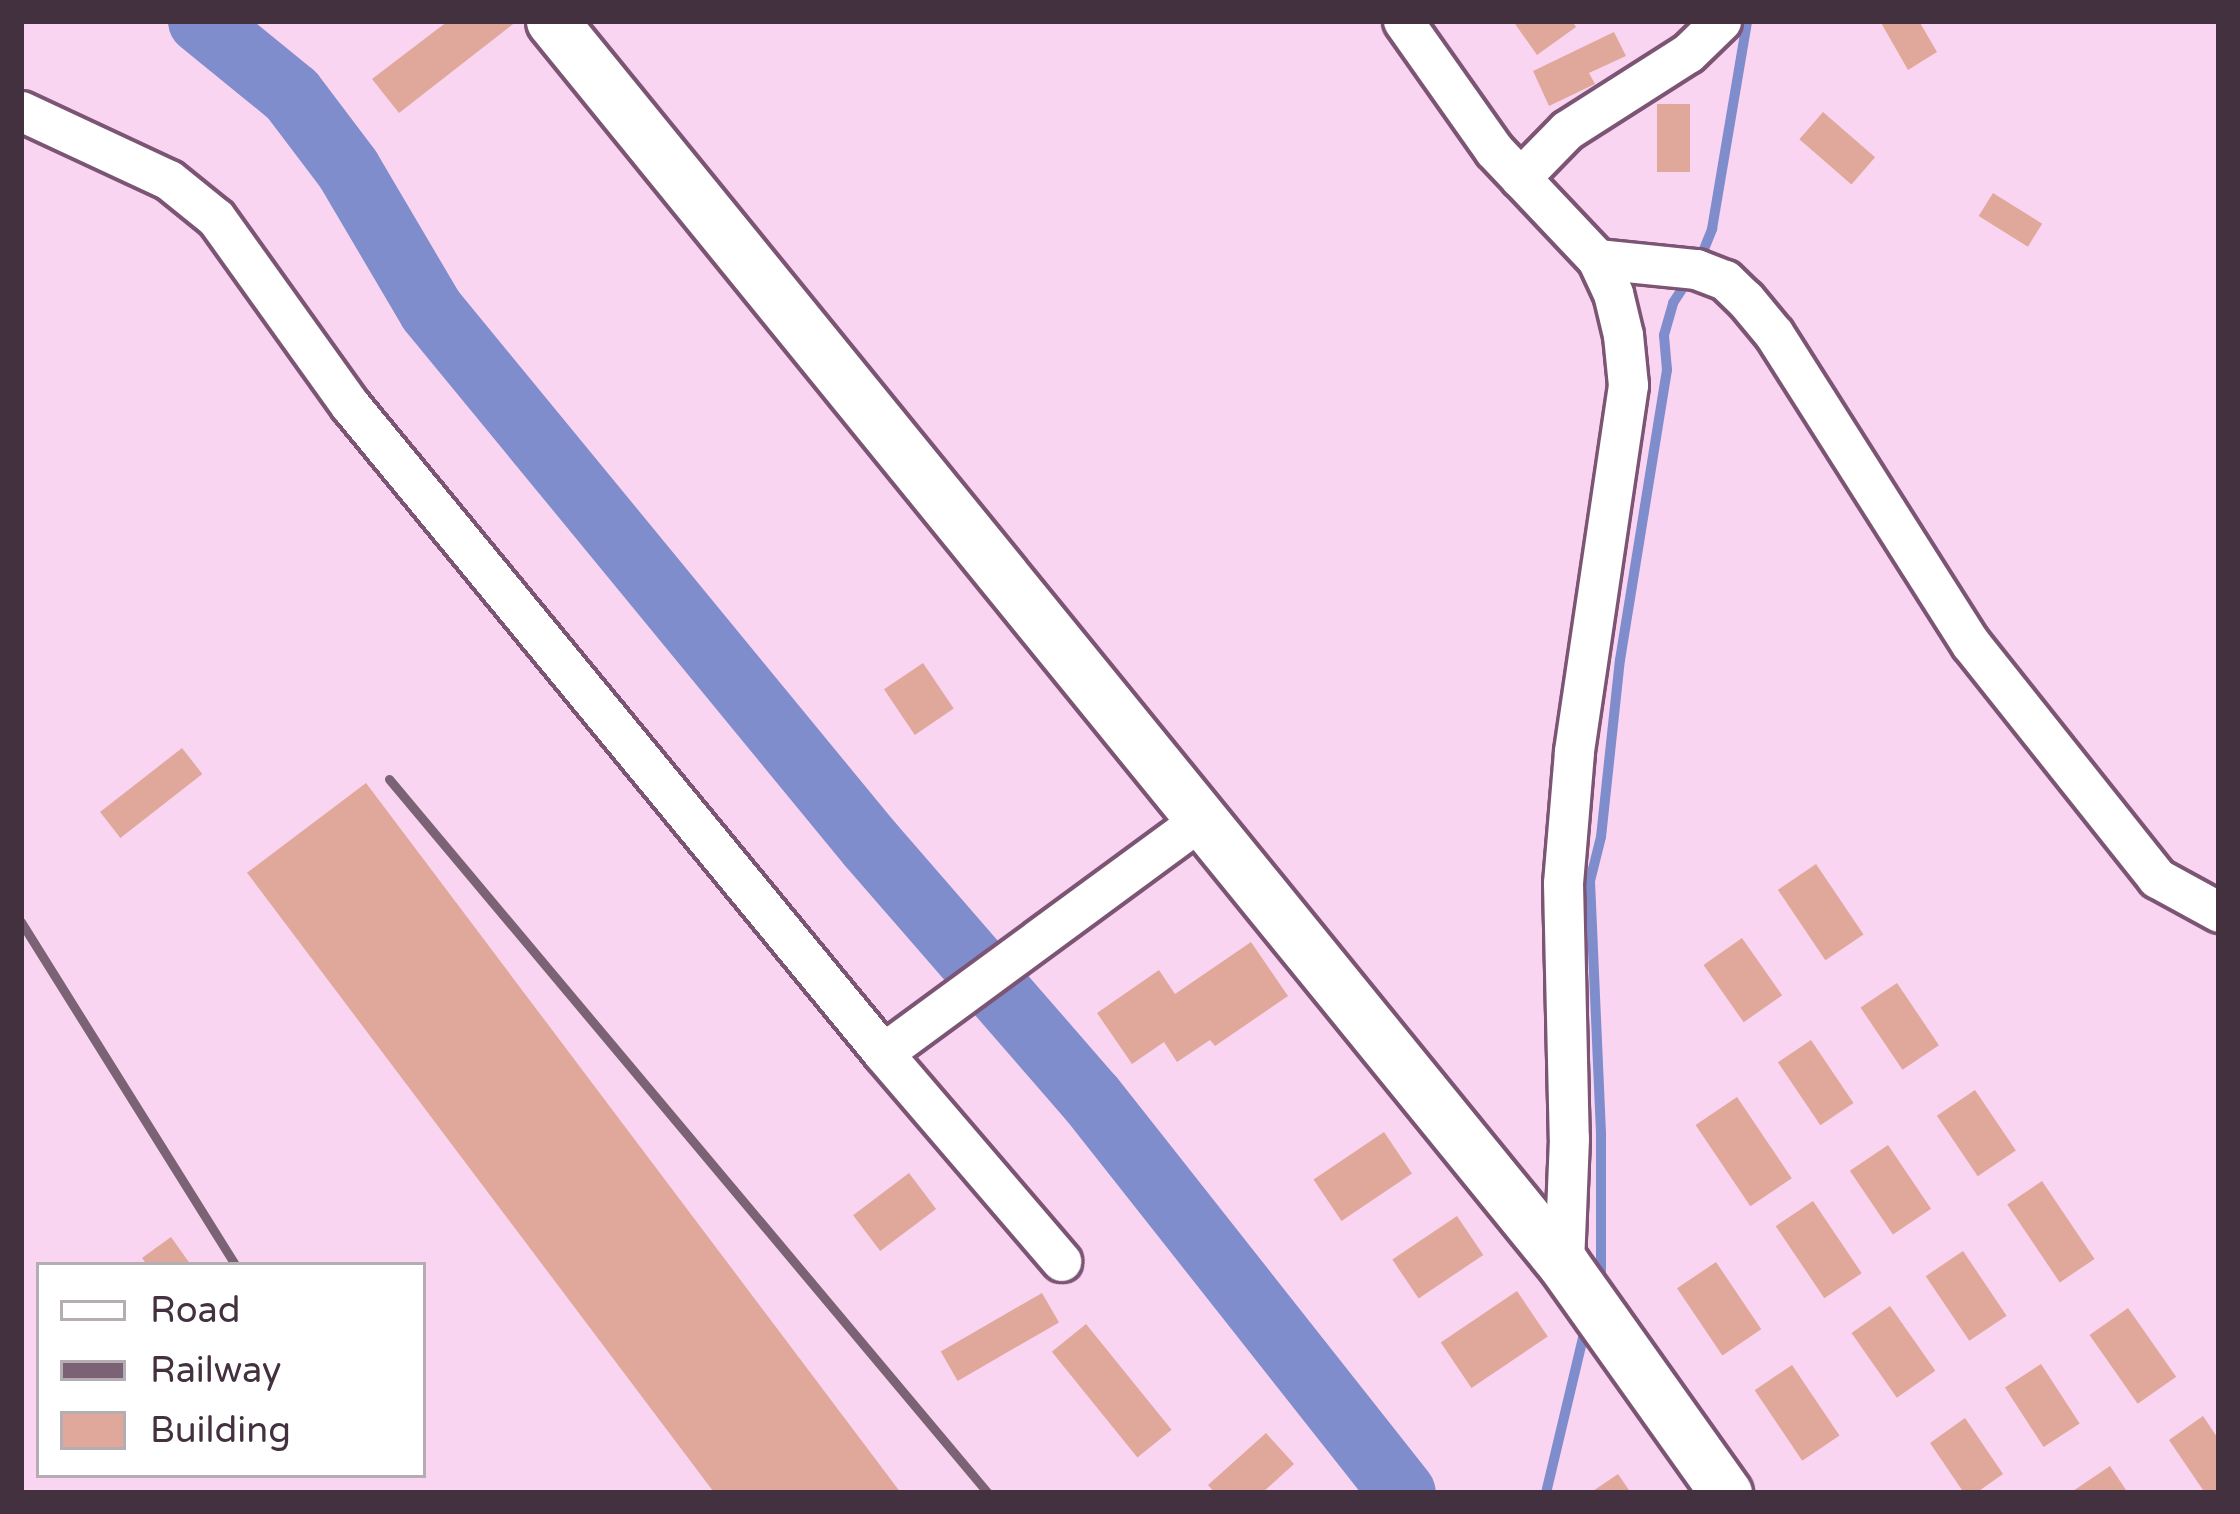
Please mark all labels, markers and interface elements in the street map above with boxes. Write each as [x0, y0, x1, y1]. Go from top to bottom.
legend [36, 1262, 426, 1478]
text: Road [150, 1289, 240, 1332]
text: Railway [150, 1349, 281, 1392]
text: Building [150, 1409, 291, 1452]

